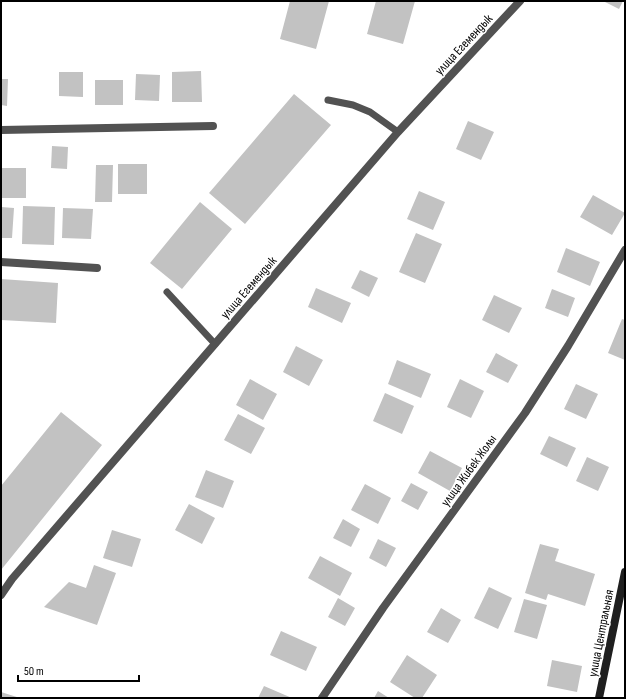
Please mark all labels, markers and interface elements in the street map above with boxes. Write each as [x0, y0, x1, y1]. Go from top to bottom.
street label: улица Егемендык [431, 11, 496, 78]
street label: улица Егемендык [217, 253, 280, 322]
street label: улица Жибек Жолы [437, 432, 500, 510]
street label: улица Центральная [585, 588, 617, 678]
scale bar [18, 657, 139, 683]
text: 50 m [24, 664, 44, 679]

